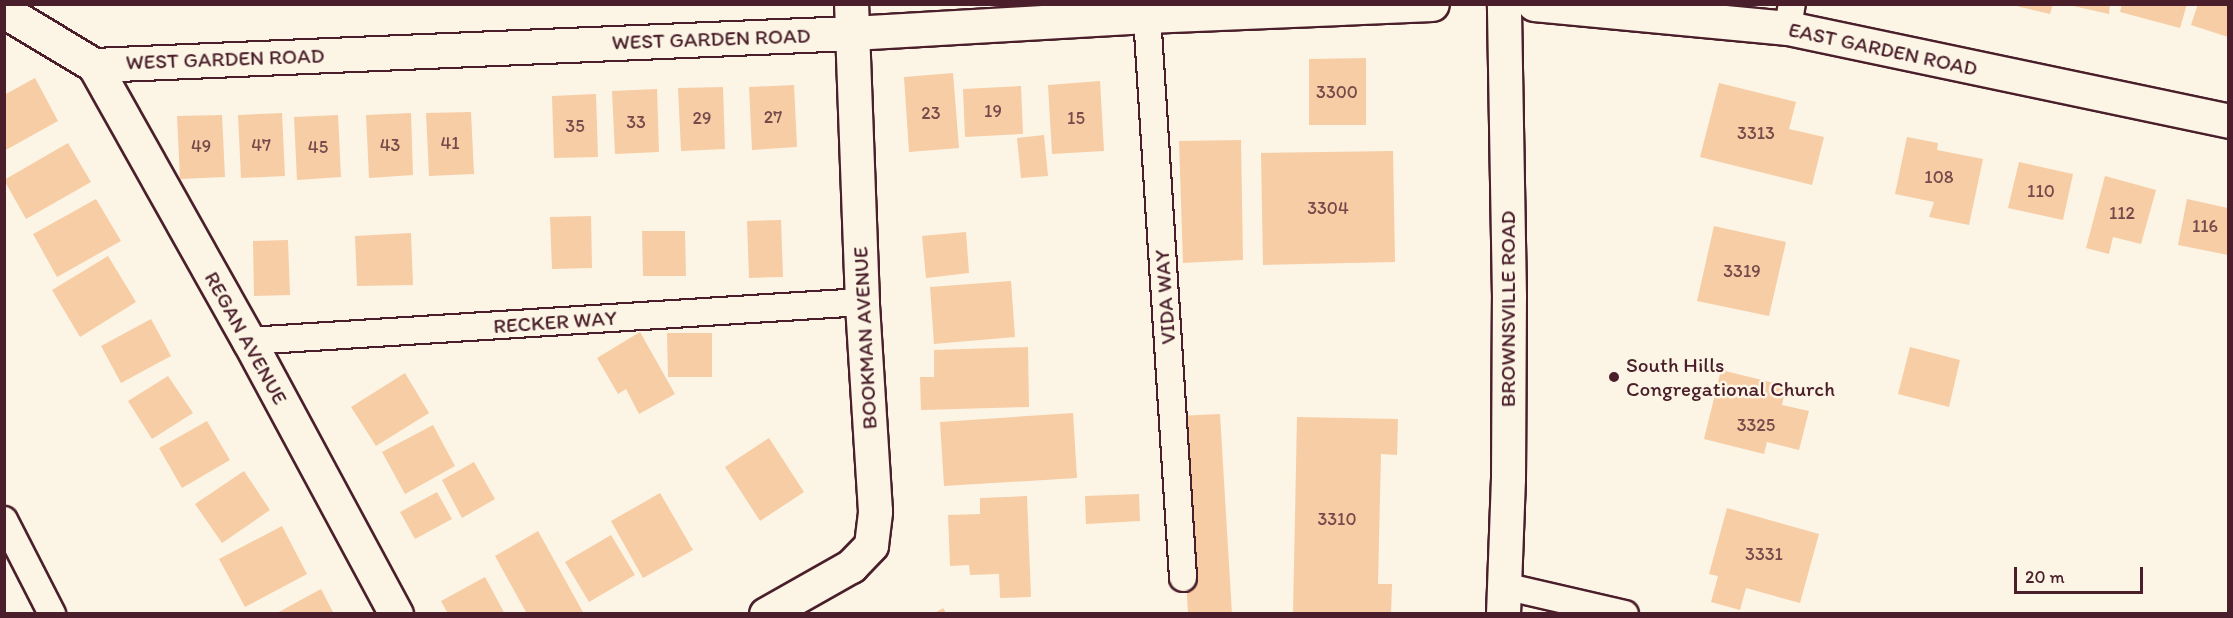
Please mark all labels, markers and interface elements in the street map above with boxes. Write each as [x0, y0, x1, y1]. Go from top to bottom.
street label: EAST GARDEN ROAD [1786, 17, 1980, 81]
street label: WEST GARDEN ROAD [612, 23, 810, 55]
street label: WEST GARDEN ROAD [126, 43, 324, 75]
house number: 3300 [1316, 81, 1358, 103]
house number: 19 [984, 100, 1002, 122]
house number: 23 [921, 102, 941, 124]
house number: 27 [764, 106, 782, 128]
house number: 29 [693, 107, 711, 129]
house number: 15 [1067, 107, 1085, 129]
house number: 33 [626, 111, 646, 133]
house number: 35 [565, 115, 585, 137]
house number: 3313 [1737, 122, 1775, 144]
house number: 41 [440, 132, 460, 154]
house number: 47 [251, 134, 271, 156]
house number: 43 [380, 134, 400, 156]
house number: 49 [191, 135, 211, 157]
house number: 45 [308, 136, 328, 158]
house number: 108 [1924, 166, 1954, 188]
house number: 110 [2027, 180, 2055, 202]
house number: 3304 [1307, 197, 1349, 219]
house number: 112 [2109, 202, 2135, 224]
street label: BROWNSVILLE ROAD [1495, 211, 1521, 407]
house number: 116 [2192, 215, 2218, 237]
street label: BOOKMAN AVENUE [848, 246, 882, 430]
street label: VIDA WAY [1149, 249, 1181, 345]
house number: 3319 [1723, 260, 1761, 282]
street label: REGAN AVENUE [199, 267, 293, 409]
street label: RECKER WAY [493, 305, 617, 339]
place label: South Hills Congregational Church [1626, 352, 1836, 402]
marker: South Hills Congregational Church [1607, 370, 1621, 384]
house number: 3325 [1737, 414, 1775, 436]
house number: 3310 [1317, 508, 1357, 530]
house number: 3331 [1745, 543, 1783, 565]
scale bar [2017, 555, 2146, 593]
text: 20 m [2025, 566, 2065, 588]

